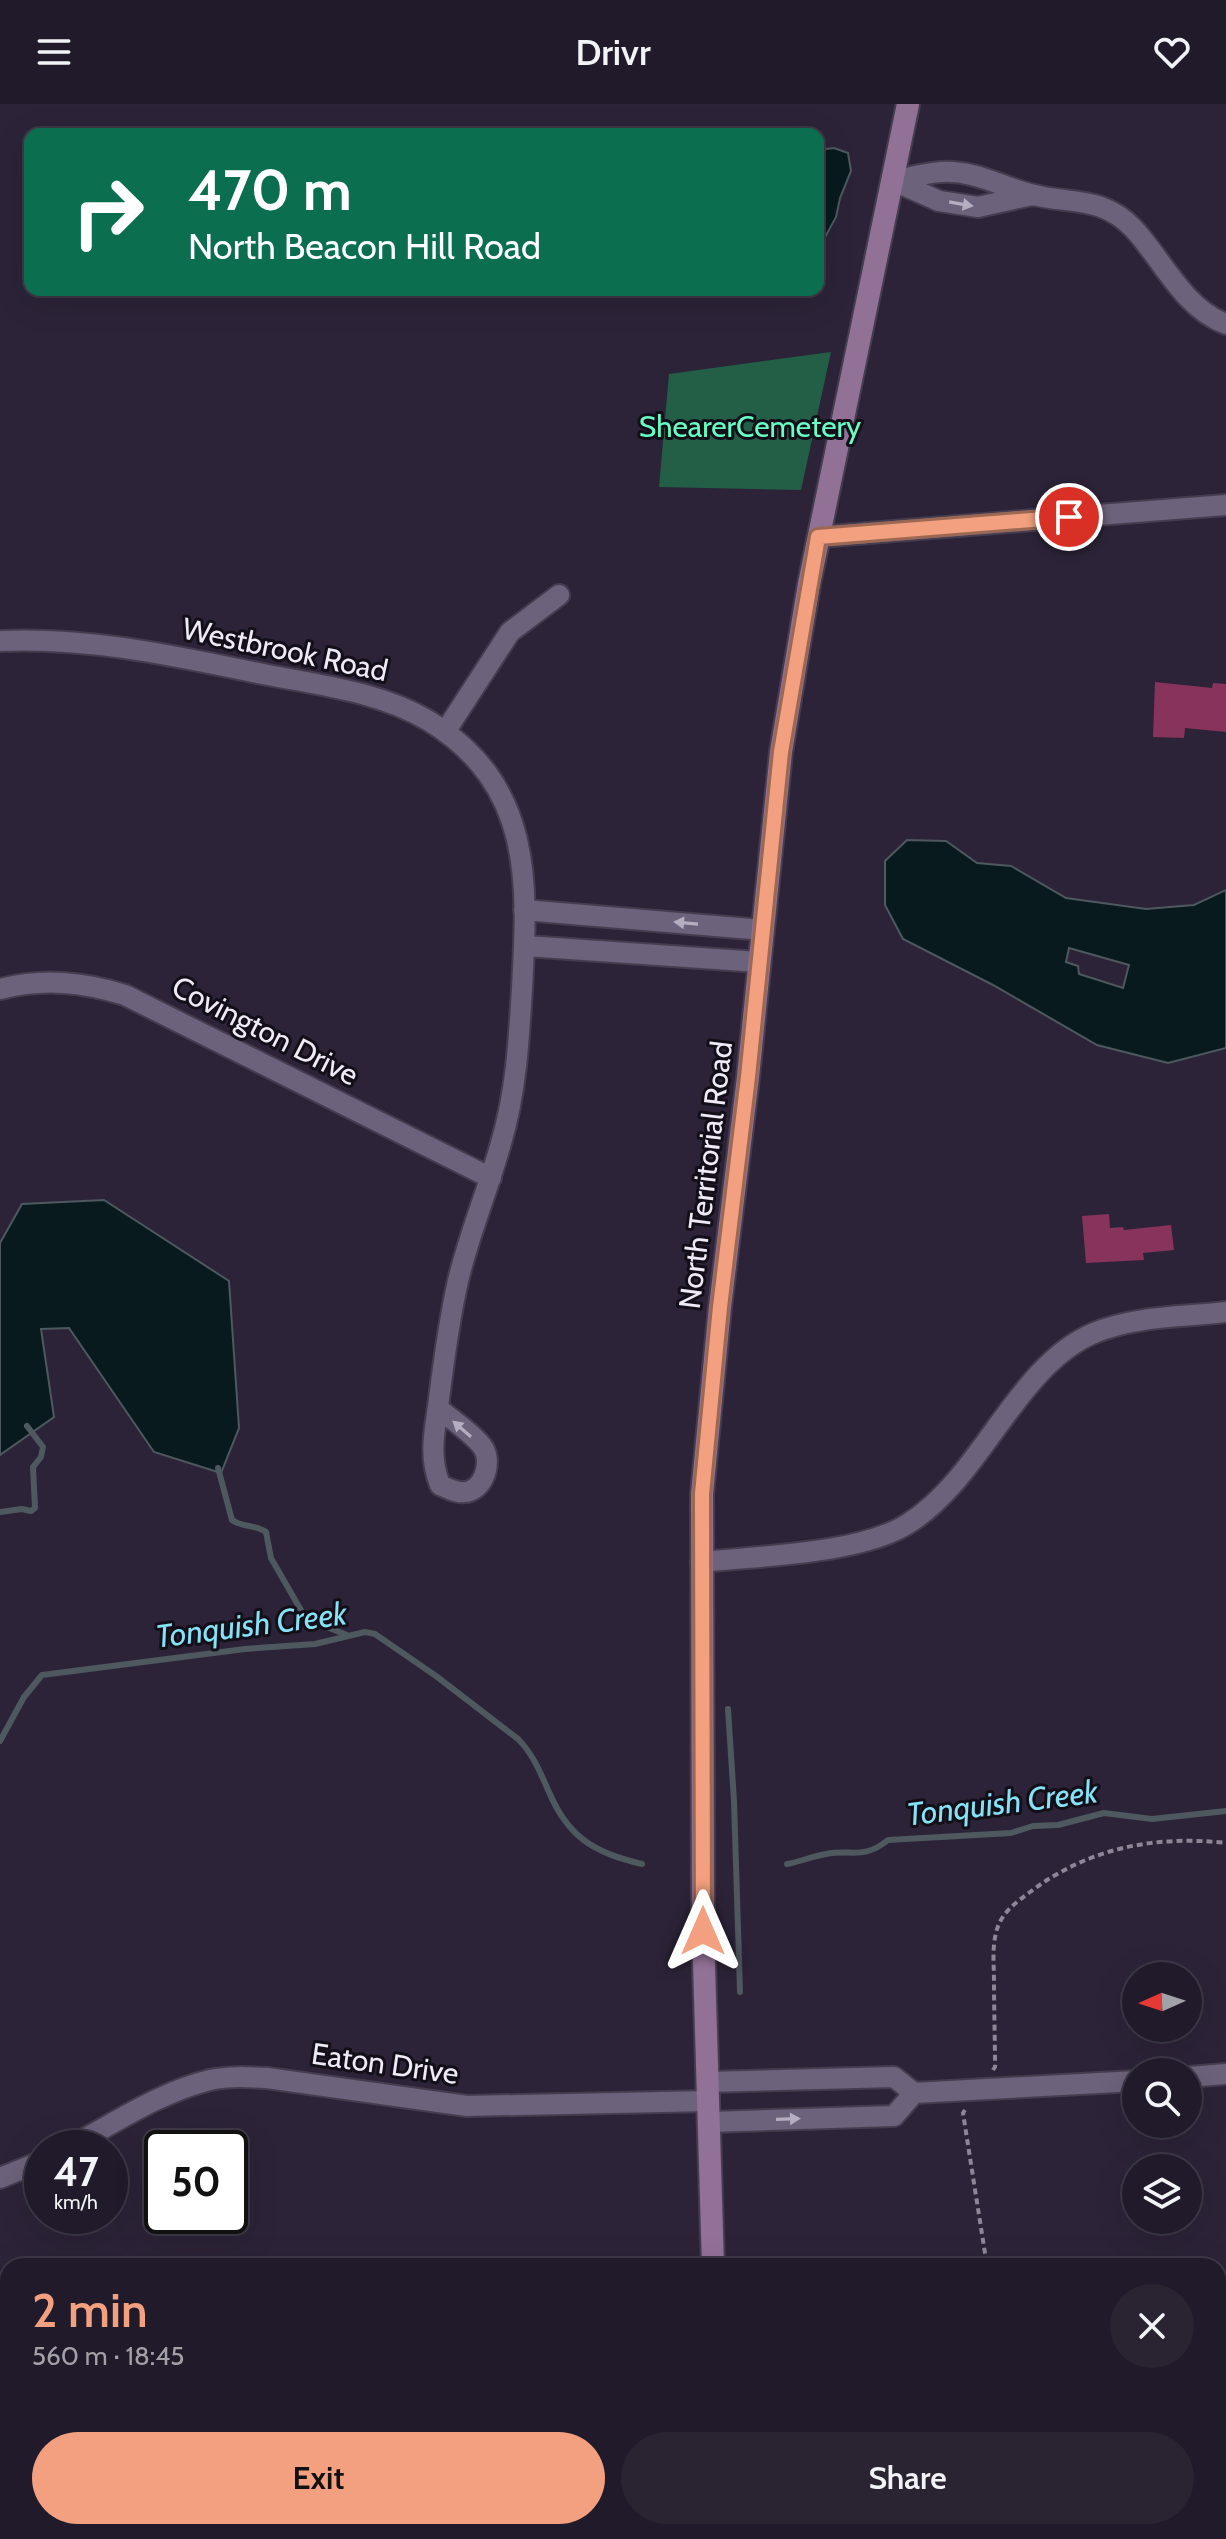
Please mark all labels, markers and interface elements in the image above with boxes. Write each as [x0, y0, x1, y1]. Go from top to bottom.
icon: menu [32, 30, 76, 74]
text: Drivr [575, 30, 651, 74]
icon: heart [1150, 30, 1194, 74]
text: 470 m [188, 156, 352, 224]
icon: right [56, 160, 160, 264]
one-way arrow [949, 199, 974, 211]
text: North Beacon Hill Road [188, 224, 541, 268]
park label: ShearerCemetery [639, 408, 861, 445]
pin [1035, 483, 1103, 551]
icon: arrive [1047, 495, 1091, 539]
street label: Westbrook Road [179, 610, 391, 689]
one-way arrow [673, 916, 698, 929]
street label: Covington Drive [166, 968, 365, 1093]
street label: North Territorial Road [671, 1039, 740, 1311]
one-way arrow [453, 1421, 473, 1438]
water label: Tonquish Creek [153, 1593, 350, 1656]
water label: Tonquish Creek [904, 1771, 1101, 1834]
position arrow [661, 1889, 745, 1973]
north arrow [1122, 1962, 1202, 2042]
map controls [1122, 1962, 1202, 2234]
street label: Eaton Drive [309, 2035, 461, 2092]
button: search [1122, 2058, 1202, 2138]
one-way arrow [776, 2113, 801, 2126]
speed limit sign: 50 [144, 2130, 248, 2234]
text: 47 [53, 2147, 99, 2196]
button: layers [1122, 2154, 1202, 2234]
text: km/h [54, 2190, 98, 2214]
text: 2 min [32, 2281, 148, 2339]
button: close [1110, 2284, 1194, 2368]
text: 560 m · 18:45 [32, 2340, 184, 2372]
button: Exit [32, 2432, 605, 2524]
button: Share [621, 2432, 1194, 2524]

